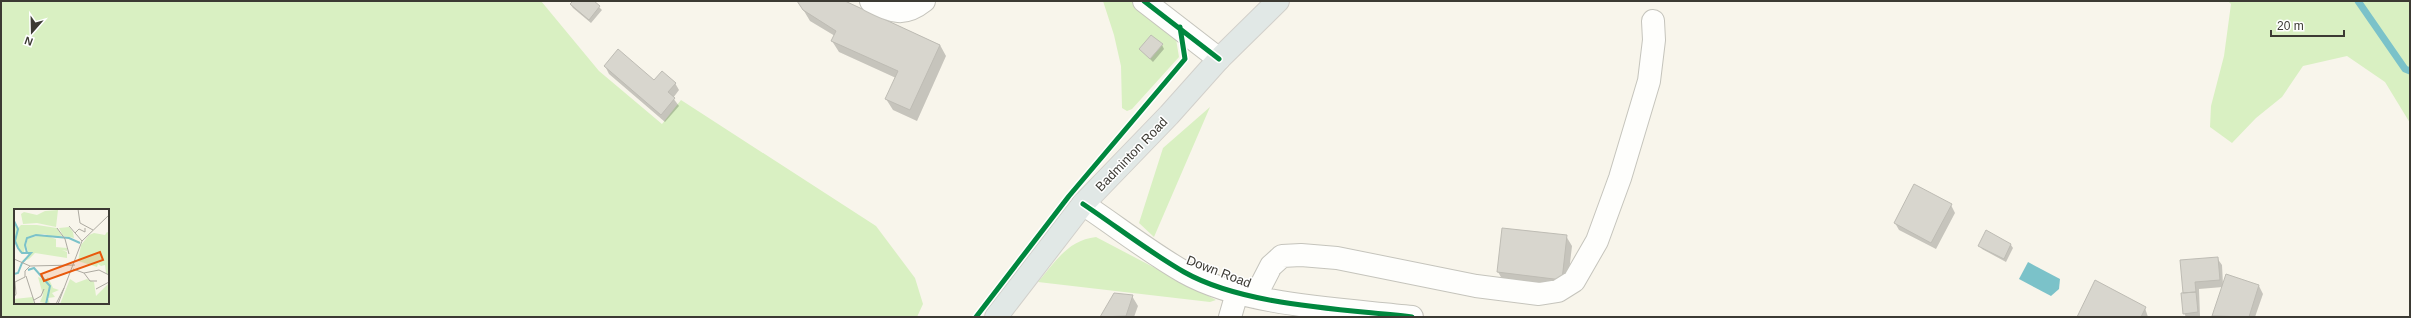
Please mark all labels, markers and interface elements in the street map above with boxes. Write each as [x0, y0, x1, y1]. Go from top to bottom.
north arrow [12, 12, 52, 52]
scale bar [2271, 12, 2344, 38]
text: 20 m [2277, 19, 2304, 33]
text: N [23, 34, 34, 48]
street label: Badminton Road [1092, 114, 1170, 194]
inset map [14, 209, 109, 304]
street label: Down Road [1184, 252, 1253, 291]

